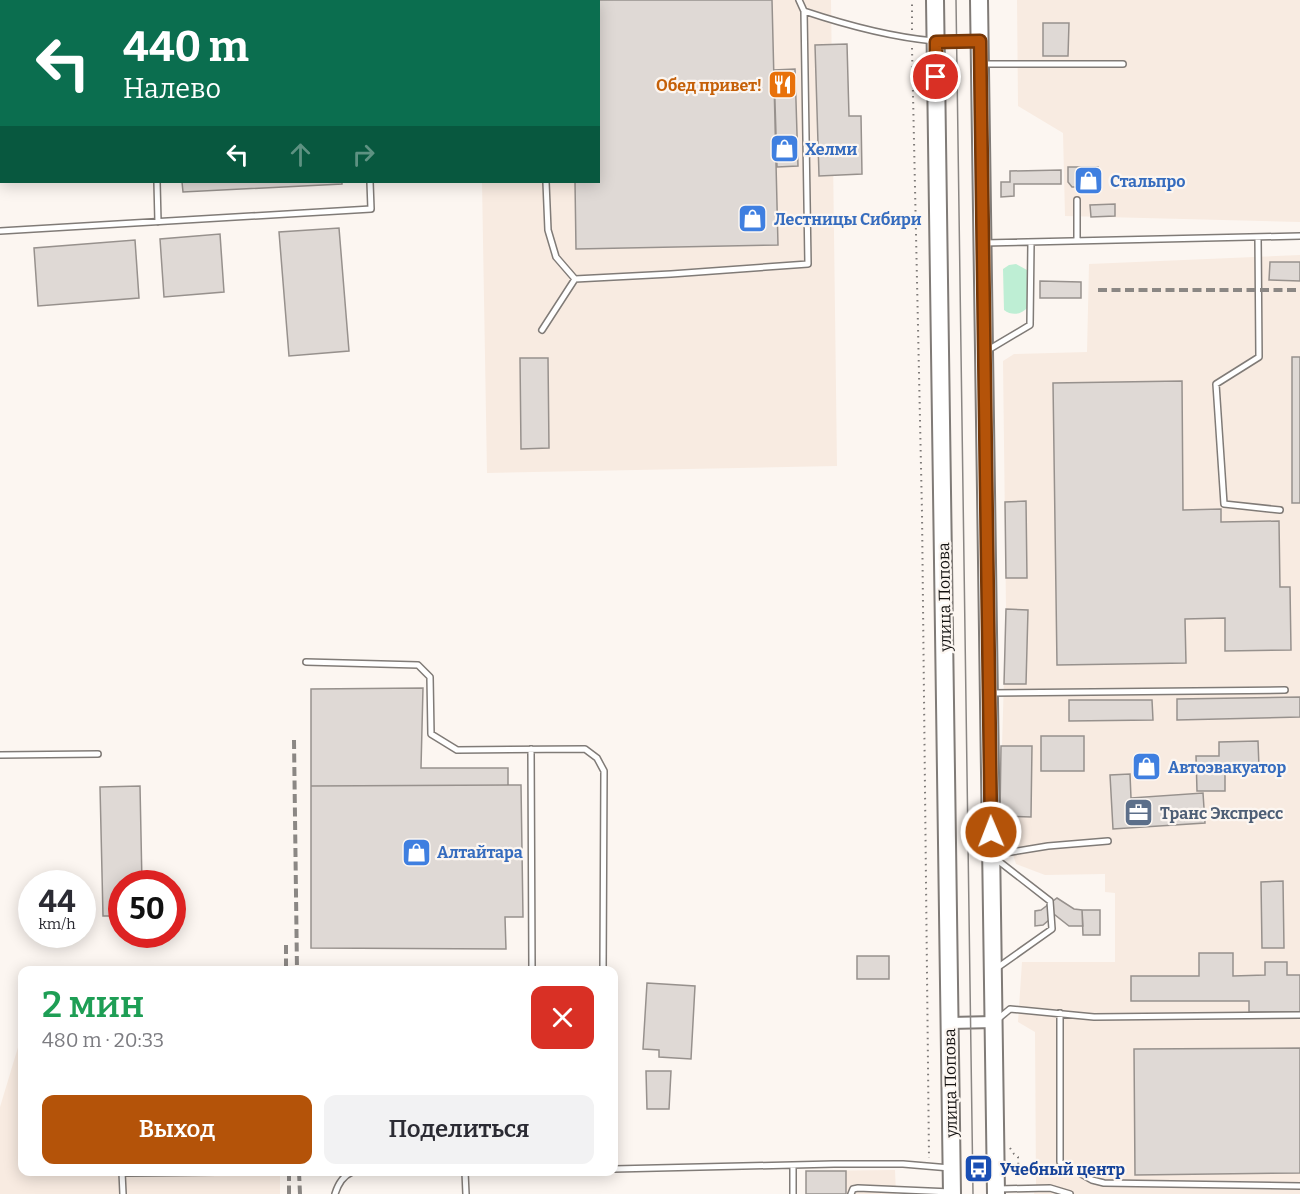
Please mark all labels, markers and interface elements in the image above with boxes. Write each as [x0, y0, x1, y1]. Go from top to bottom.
text: 440 m [123, 22, 249, 72]
icon: left [24, 24, 102, 102]
pin [910, 51, 961, 102]
icon: arrive [919, 60, 952, 93]
restaurant icon: Обед привет! [767, 69, 799, 101]
text: Налево [123, 73, 221, 105]
place label: Обед привет! [656, 76, 762, 95]
shop icon: Хелми [768, 133, 800, 165]
icon: left [221, 138, 254, 171]
icon: ahead [284, 138, 317, 171]
icon: right [347, 138, 380, 171]
place label: Хелми [805, 140, 857, 159]
shop icon: Стальпро [1073, 165, 1105, 197]
place label: Стальпро [1110, 172, 1185, 191]
shop icon: Лестницы Сибири [737, 203, 769, 235]
place label: Лестницы Сибири [774, 210, 922, 229]
street label: улица Попова [934, 542, 955, 653]
shop icon: Автоэвакуатор [1131, 751, 1163, 783]
place label: Автоэвакуатор [1168, 758, 1286, 777]
office icon: Транс Экспресс [1123, 797, 1155, 829]
position arrow [959, 800, 1023, 864]
place label: Транс Экспресс [1160, 804, 1283, 823]
shop icon: Алтайтара [400, 836, 432, 868]
place label: Алтайтара [437, 843, 523, 862]
speed limit sign: 50 [108, 870, 186, 948]
text: 44 [39, 884, 75, 920]
text: km/h [38, 915, 76, 933]
text: 2 мин [42, 983, 144, 1027]
button: close [531, 986, 594, 1049]
text: 480 m · 20:33 [42, 1028, 164, 1052]
street label: улица Попова [940, 1028, 961, 1139]
button: Выход [42, 1095, 312, 1164]
button: Поделиться [324, 1095, 594, 1164]
bus stop icon: Учебный центр [963, 1153, 995, 1185]
place label: Учебный центр [1000, 1160, 1125, 1179]

